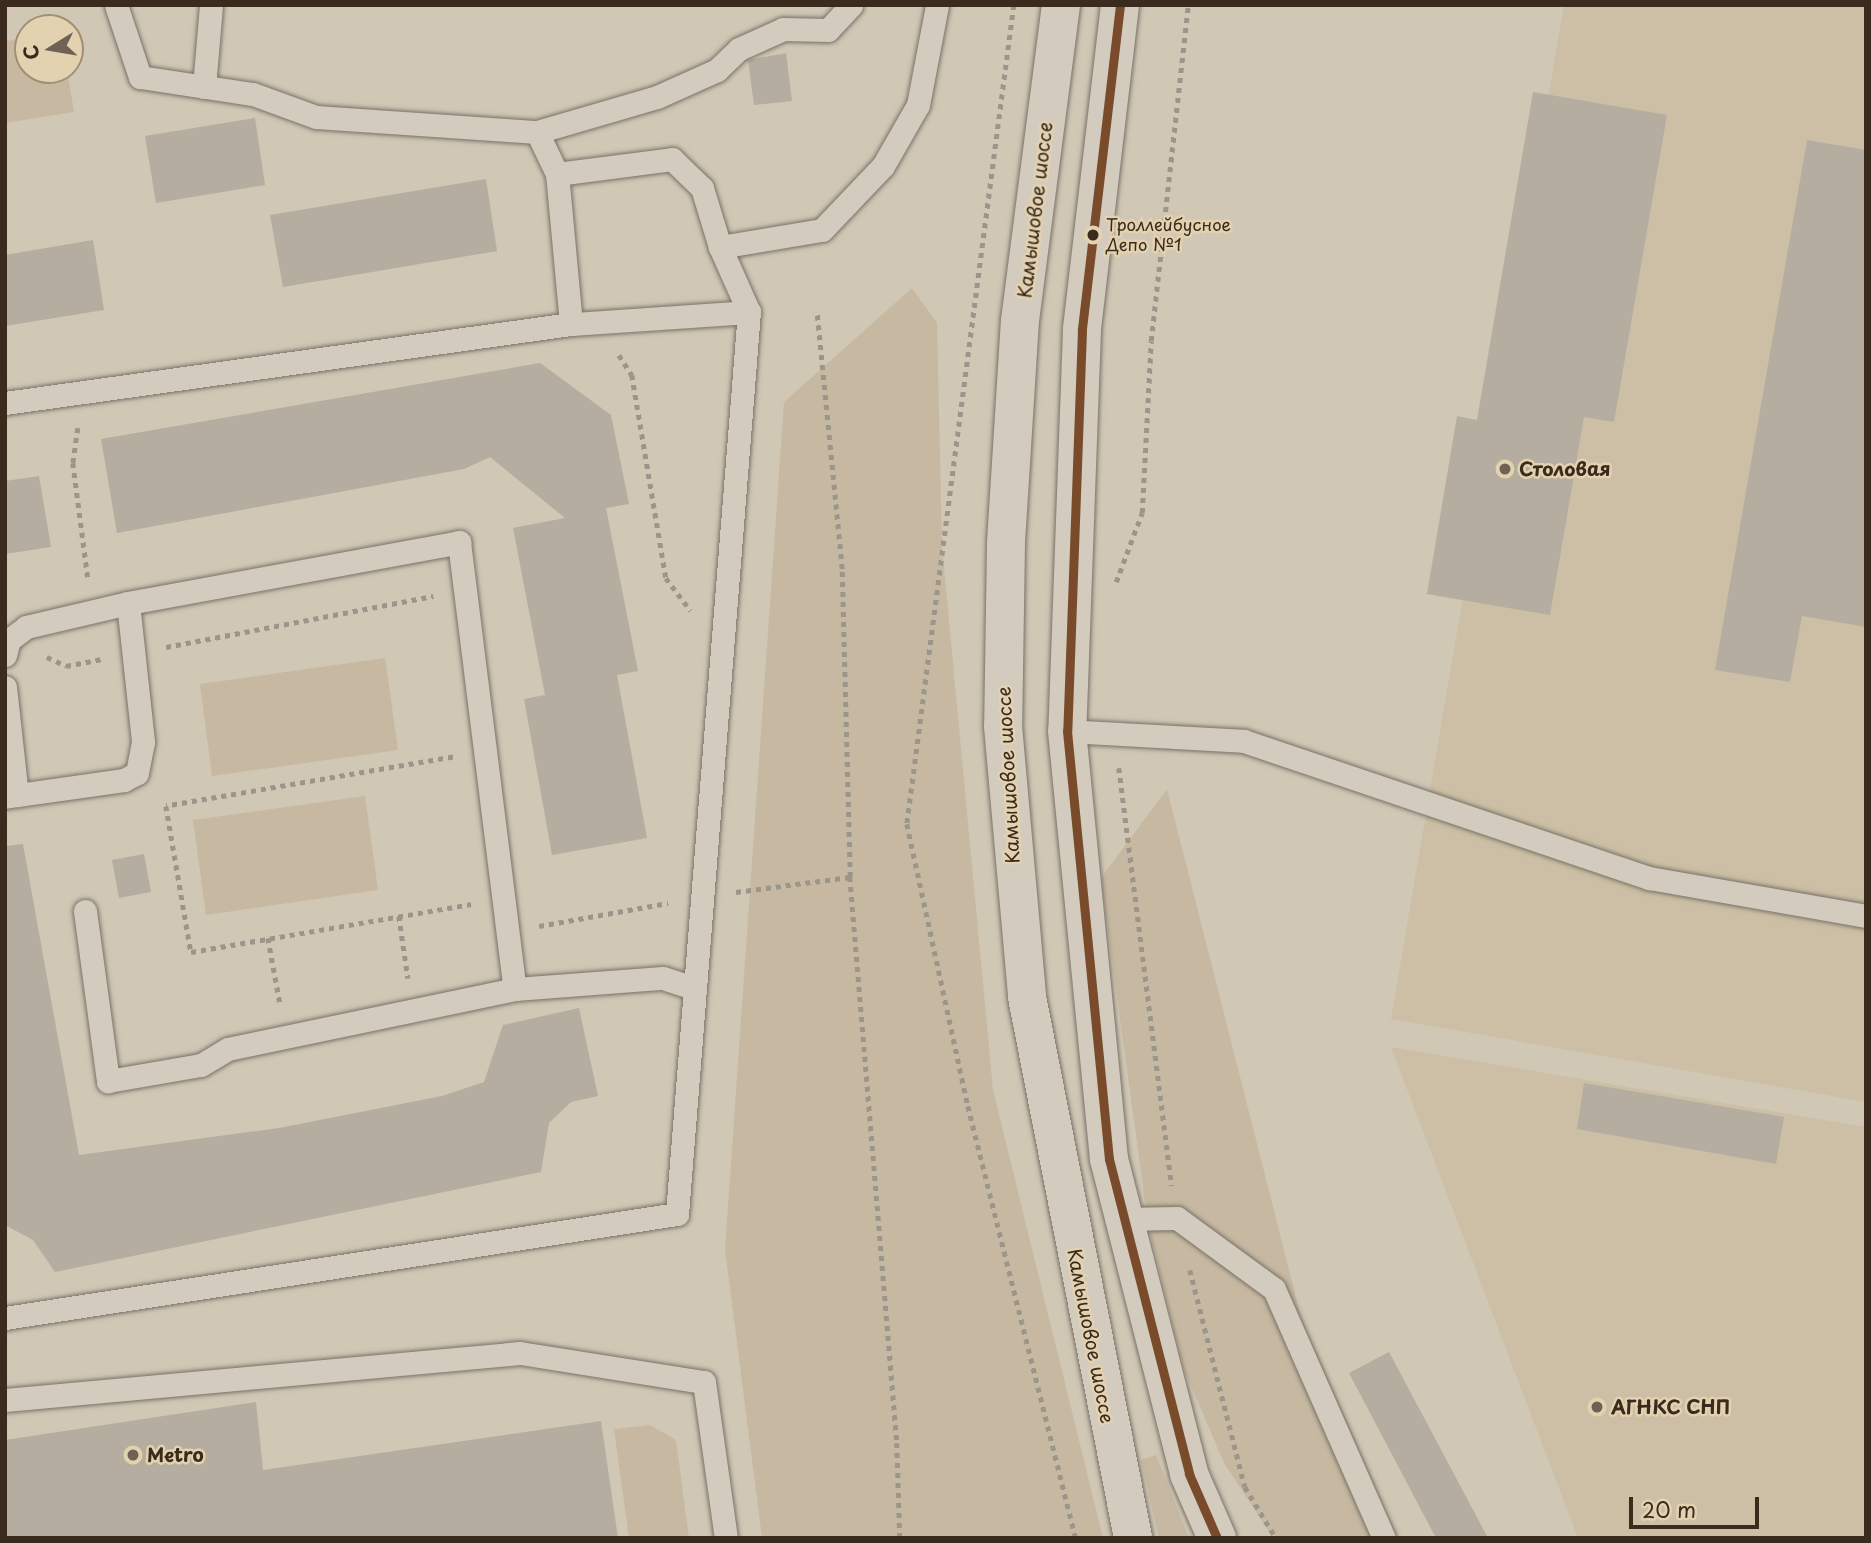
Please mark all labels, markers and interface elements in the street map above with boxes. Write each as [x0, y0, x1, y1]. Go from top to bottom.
north arrow [14, 14, 84, 84]
text: С [15, 43, 45, 62]
street label: Камышовое шоссе [1013, 121, 1057, 299]
place label: Троллейбусное Депо №1 [1106, 215, 1231, 255]
marker: Троллейбусное Депо №1 [1086, 228, 1100, 242]
place label: Столовая [1519, 458, 1610, 480]
marker: Столовая [1497, 461, 1513, 477]
street label: Камышовое шоссе [992, 686, 1024, 864]
street label: Камышовое шоссе [1063, 1247, 1119, 1425]
place label: АГНКС СНП [1611, 1396, 1729, 1418]
marker: АГНКС СНП [1589, 1399, 1605, 1415]
place label: Metro [147, 1444, 204, 1466]
marker: Metro [125, 1447, 141, 1463]
scale bar [1633, 1484, 1762, 1528]
text: 20 m [1642, 1493, 1696, 1525]

